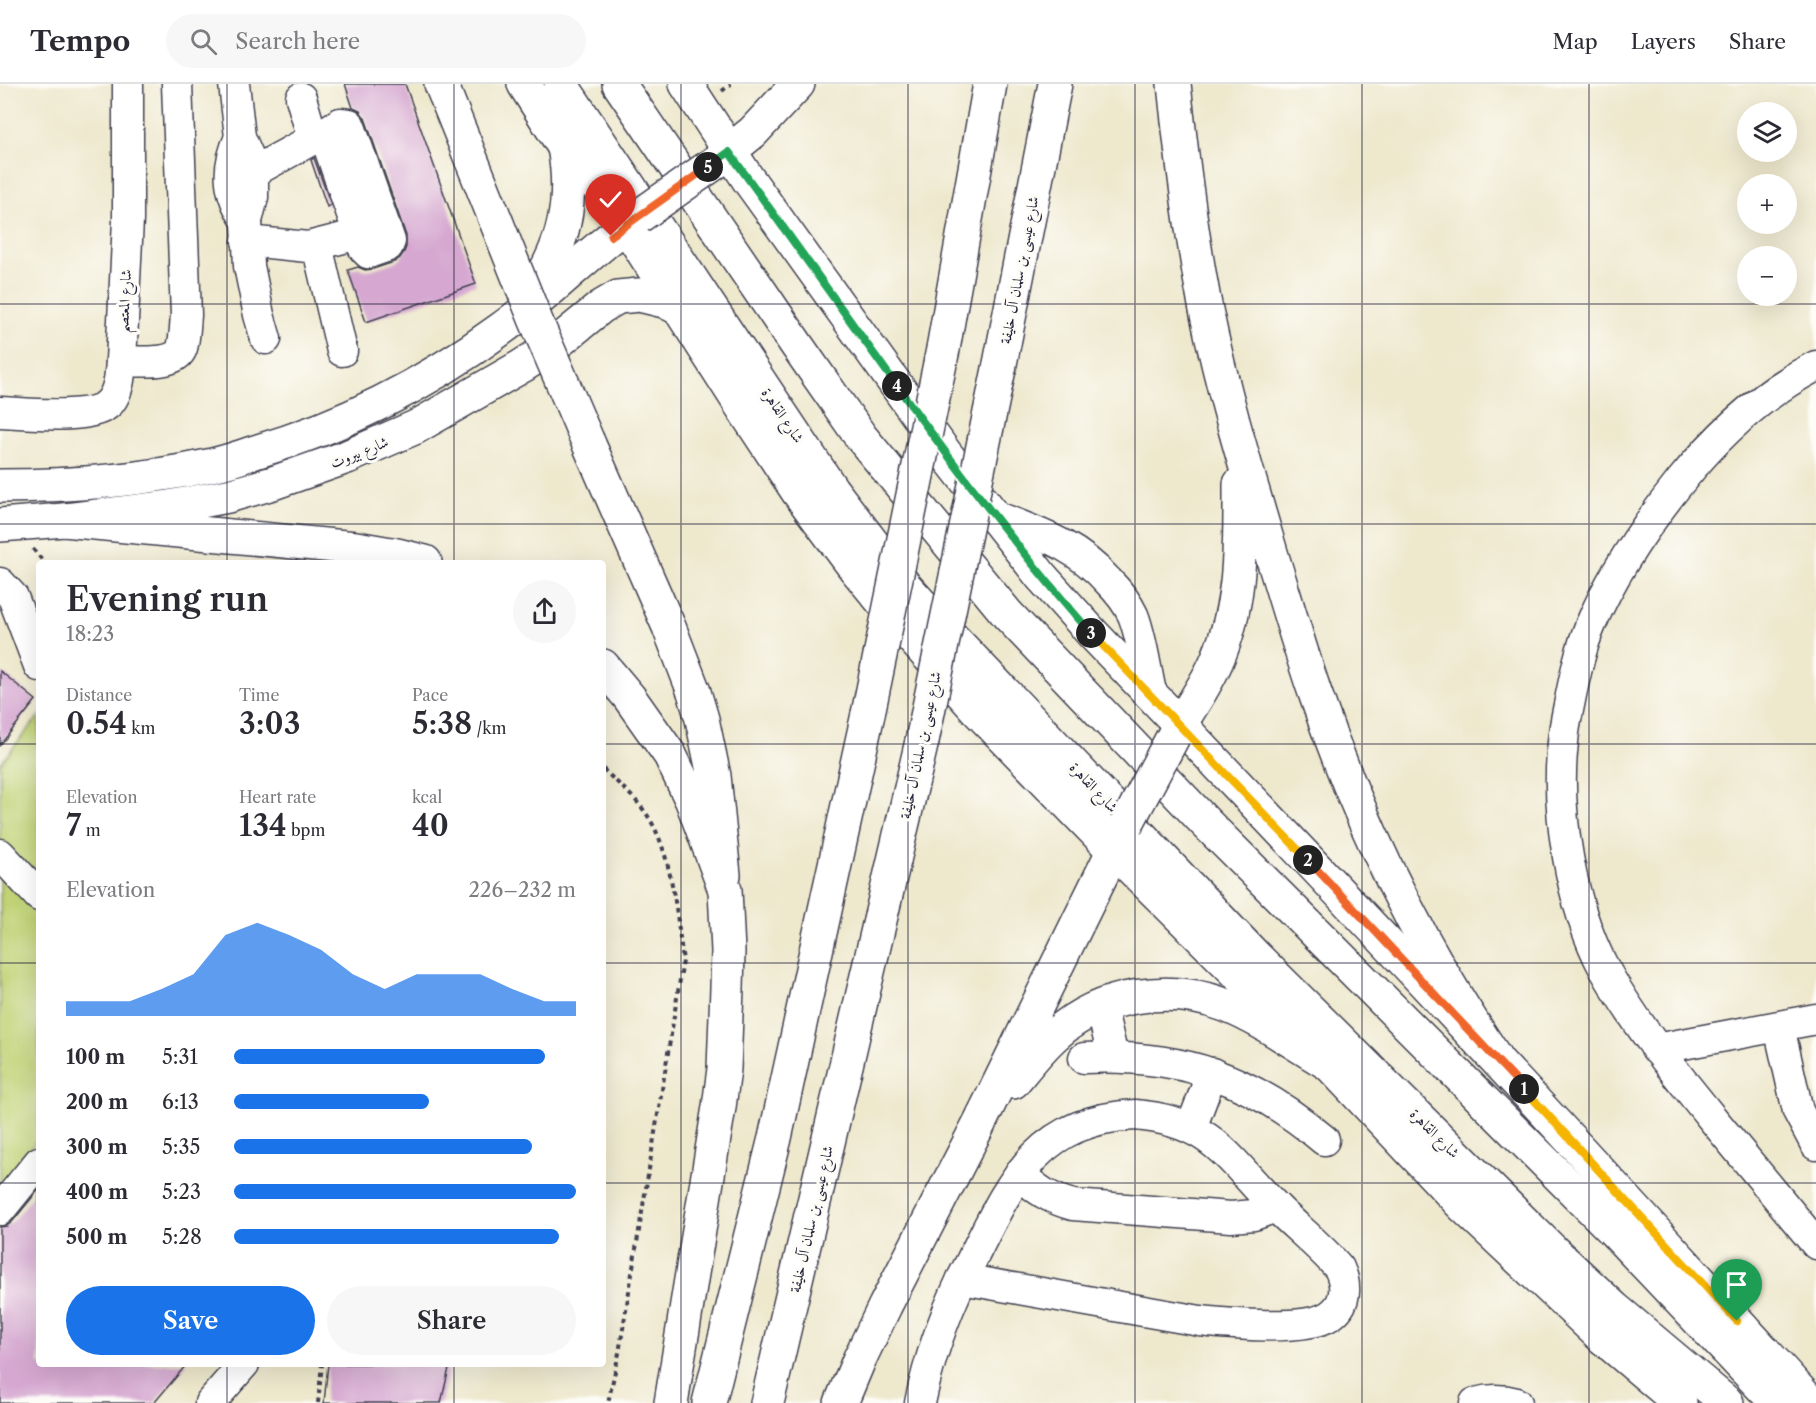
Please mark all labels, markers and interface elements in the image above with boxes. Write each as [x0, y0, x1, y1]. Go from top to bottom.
search box [166, 14, 586, 68]
text: Tempo [30, 24, 130, 58]
icon: search [187, 25, 220, 58]
text: Search here [235, 28, 360, 55]
text: Map [1553, 29, 1598, 54]
text: Layers [1631, 29, 1696, 54]
text: Share [1729, 29, 1786, 54]
map controls [1737, 102, 1797, 306]
button: layers [1737, 102, 1797, 162]
pin: 5 [693, 152, 723, 182]
text: 5 [704, 157, 712, 177]
pin [585, 174, 636, 236]
button: + [1737, 174, 1797, 234]
icon: check [594, 183, 627, 216]
street label: شارع عيسى بن سلمان آل خليفة [995, 194, 1047, 346]
button: − [1737, 246, 1797, 306]
street label: شارع المعتصم [113, 269, 141, 334]
pin: 4 [882, 371, 912, 401]
text: 4 [892, 376, 902, 396]
street label: شارع القاهرة [754, 384, 808, 448]
street label: شارع بيروت [327, 432, 392, 476]
text: Evening run [66, 579, 268, 620]
button: share [513, 580, 576, 643]
pin: 3 [1076, 618, 1106, 648]
text: 18:23 [66, 622, 114, 646]
text: 3 [1086, 623, 1096, 643]
street label: شارع عيسى بن سلمان آل خليفة [895, 670, 949, 821]
text: Distance [66, 685, 132, 705]
text: Time [239, 685, 279, 705]
text: Pace [412, 685, 448, 705]
text: 0.54 [66, 705, 127, 742]
text: 3:03 [239, 705, 300, 742]
text: 5:38 [412, 705, 472, 742]
text: km [127, 718, 155, 738]
text: /km [472, 718, 506, 738]
street label: شارع القاهرة [1063, 758, 1122, 819]
text: Elevation [66, 787, 137, 807]
text: Heart rate [239, 787, 316, 807]
text: kcal [412, 787, 442, 807]
text: 7 [66, 807, 81, 844]
text: 134 [239, 807, 287, 844]
text: 40 [412, 807, 449, 844]
text: m [81, 820, 101, 840]
text: bpm [287, 820, 325, 840]
pin: 2 [1293, 845, 1323, 875]
text: 2 [1303, 850, 1313, 870]
text: Elevation [66, 878, 155, 902]
text: 226–232 m [468, 878, 576, 902]
text: 100 m [66, 1045, 125, 1069]
text: 5:31 [162, 1045, 198, 1069]
pin: 1 [1509, 1074, 1539, 1104]
text: 1 [1520, 1079, 1528, 1099]
text: 200 m [66, 1090, 128, 1114]
text: 6:13 [162, 1090, 199, 1114]
street label: شارع القاهرة [1403, 1104, 1464, 1165]
text: 300 m [66, 1135, 128, 1159]
text: 5:35 [162, 1135, 200, 1159]
street label: شارع عيسى بن سلمان آل خليفة [785, 1144, 841, 1295]
text: 400 m [66, 1180, 128, 1204]
text: 5:23 [162, 1180, 201, 1204]
text: 500 m [66, 1225, 127, 1249]
text: 5:28 [162, 1225, 202, 1249]
pin [1711, 1259, 1762, 1321]
icon: arrive [1720, 1268, 1753, 1301]
button: Save [66, 1286, 315, 1355]
button: Share [327, 1286, 576, 1355]

